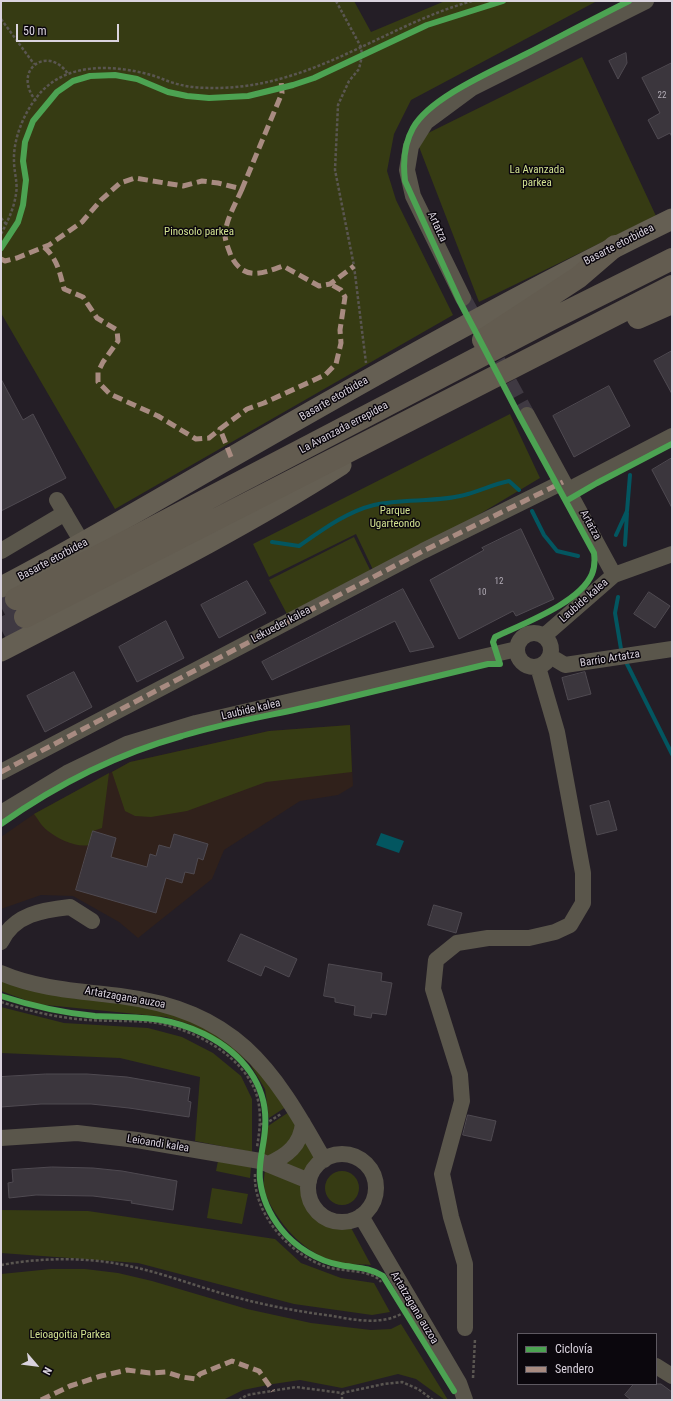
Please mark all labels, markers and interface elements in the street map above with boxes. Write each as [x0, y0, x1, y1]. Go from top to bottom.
scale bar [18, 16, 121, 42]
text: 50 m [23, 24, 47, 38]
house number: 22 [658, 91, 666, 101]
park label: La Avanzada parkea [509, 163, 565, 189]
street label: Artatza [424, 210, 450, 244]
street label: Basarte etorbidea [582, 222, 656, 268]
park label: Pinosolo parkea [164, 225, 234, 239]
street label: Basarte etorbidea [297, 374, 371, 424]
street label: La Avanzada errepidea [297, 399, 391, 457]
park label: Parque Ugarteondo [370, 504, 420, 530]
street label: Artatza [577, 508, 603, 542]
street label: Basarte etorbidea [16, 536, 90, 584]
street label: Laubide kalea [557, 576, 611, 626]
house number: 12 [495, 577, 503, 587]
house number: 10 [478, 588, 486, 598]
street label: Lekueder kalea [249, 604, 313, 646]
street label: Barrio Artatza [579, 648, 641, 670]
street label: Laubide kalea [220, 697, 282, 723]
street label: Artatzagana auzoa [84, 984, 166, 1012]
street label: Leioandi kalea [126, 1133, 190, 1155]
street label: Artatzagana auzoa [387, 1270, 441, 1346]
park label: Leioagoitia Parkea [30, 1328, 110, 1342]
legend [517, 1333, 657, 1385]
text: Ciclovía [555, 1342, 593, 1356]
north arrow [16, 1345, 56, 1385]
text: Sendero [555, 1362, 594, 1376]
text: N [40, 1365, 54, 1377]

